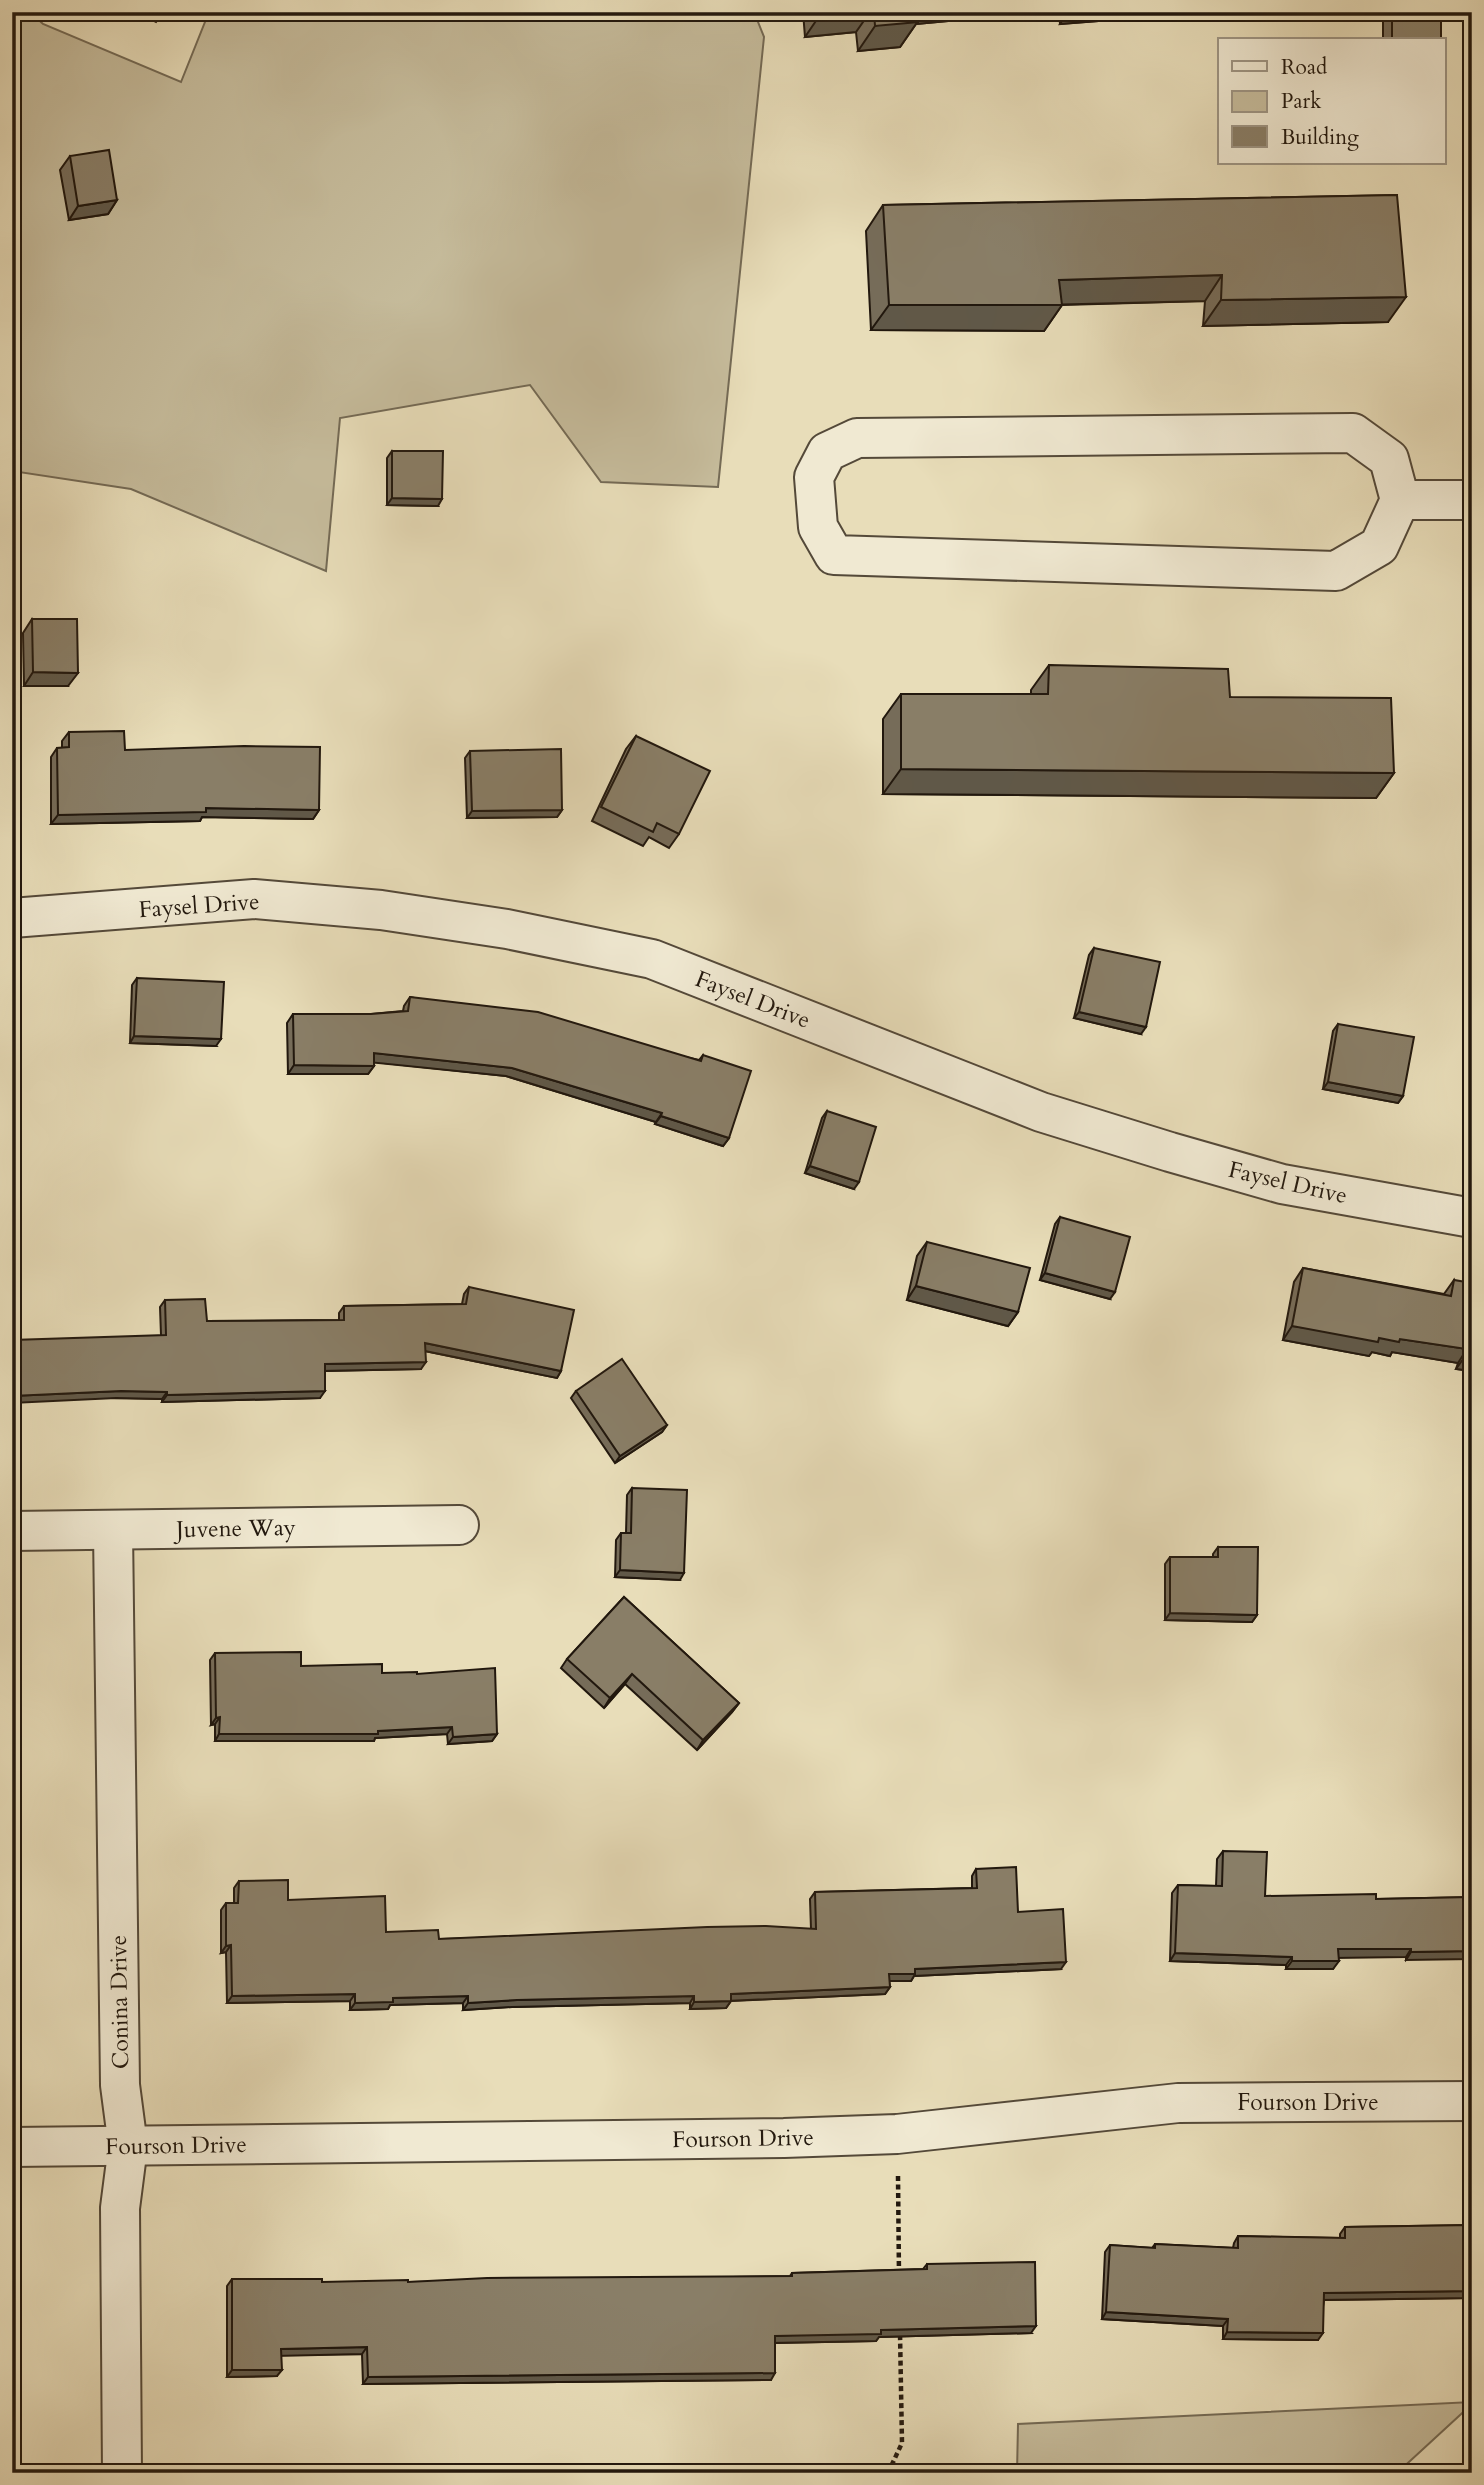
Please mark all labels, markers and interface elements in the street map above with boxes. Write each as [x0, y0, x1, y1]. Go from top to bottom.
legend [1218, 38, 1446, 164]
text: Road [1281, 53, 1327, 82]
text: Park [1281, 87, 1322, 116]
text: Building [1281, 123, 1359, 152]
street label: Faysel Drive [138, 886, 260, 925]
street label: Faysel Drive [691, 963, 815, 1036]
street label: Faysel Drive [1225, 1154, 1350, 1211]
street label: Juvene Way [173, 1512, 296, 1545]
street label: Conina Drive [103, 1935, 136, 2069]
street label: Fourson Drive [1237, 2087, 1379, 2118]
street label: Fourson Drive [672, 2122, 814, 2155]
street label: Fourson Drive [105, 2129, 247, 2162]

